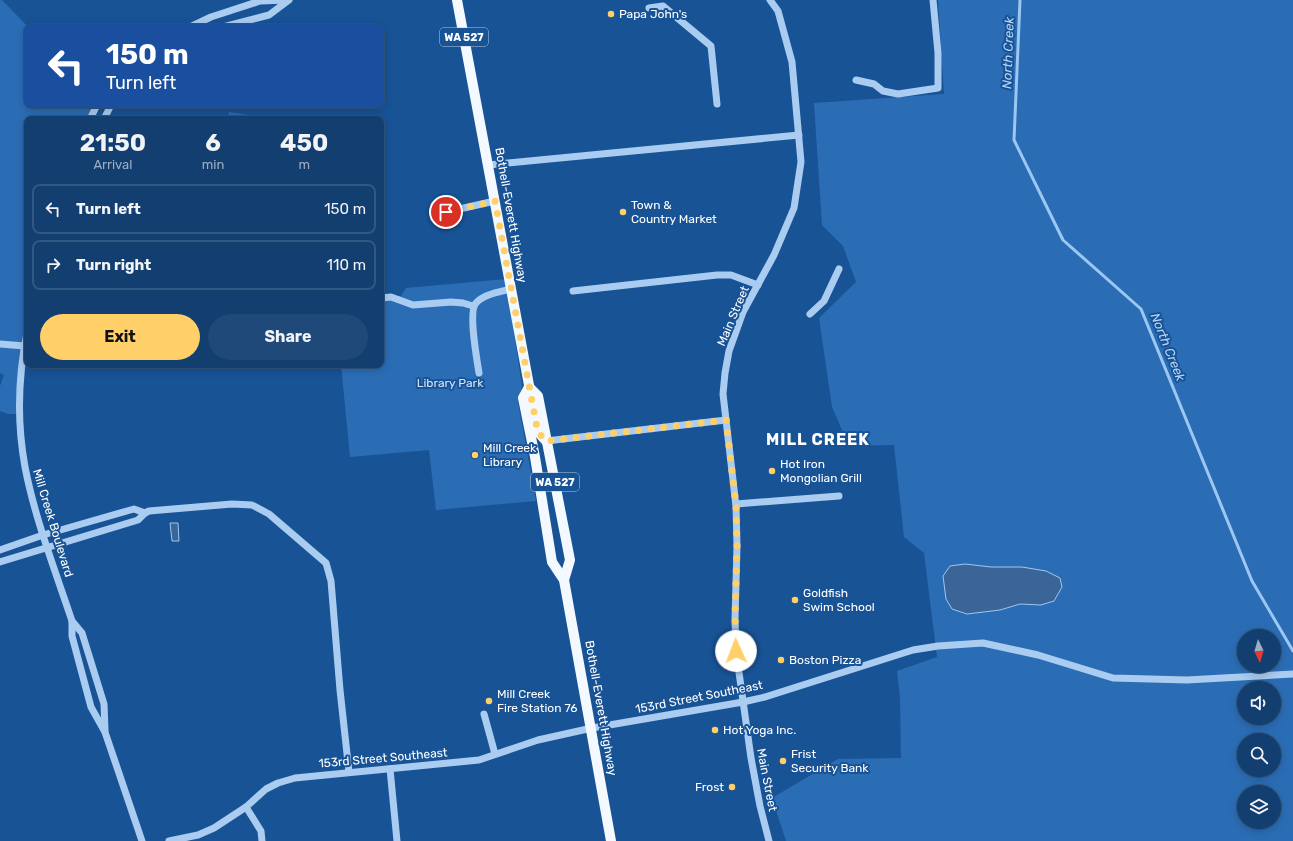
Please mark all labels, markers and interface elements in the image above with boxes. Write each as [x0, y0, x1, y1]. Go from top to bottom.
place label: Papa John's [619, 7, 687, 21]
marker: Papa John's [606, 9, 616, 19]
water label: North Creek [999, 16, 1017, 89]
road number: WA 527 [440, 28, 488, 46]
text: 150 m [106, 38, 189, 71]
icon: left [40, 40, 92, 92]
text: Turn left [106, 72, 176, 94]
text: 21:50 [80, 129, 146, 157]
text: 6 [205, 129, 221, 157]
text: 450 [280, 129, 328, 157]
street label: Bothell-Everett Highway [492, 146, 530, 284]
text: Arrival [93, 157, 132, 172]
text: min [202, 157, 224, 172]
text: m [298, 157, 310, 172]
pin [429, 195, 463, 229]
icon: left [42, 198, 64, 220]
place label: Town & Country Market [631, 198, 717, 226]
text: Turn left [76, 200, 141, 218]
text: 150 m [324, 200, 366, 218]
icon: arrive [435, 201, 457, 223]
marker: Town & Country Market [618, 207, 628, 217]
icon: right [42, 254, 64, 276]
text: Turn right [76, 256, 151, 274]
text: 110 m [327, 256, 366, 274]
street label: Main Street [714, 284, 752, 348]
water label: North Creek [1147, 311, 1189, 384]
button: Exit [40, 314, 200, 360]
button: Share [208, 314, 368, 360]
park label: Library Park [417, 376, 484, 390]
district label: MILL CREEK [766, 430, 870, 449]
place label: Mill Creek Library [483, 441, 537, 469]
marker: Mill Creek Library [470, 450, 480, 460]
place label: Hot Iron Mongolian Grill [780, 457, 862, 485]
marker: Hot Iron Mongolian Grill [767, 466, 777, 476]
street label: Mill Creek Boulevard [30, 467, 76, 579]
road number: WA 527 [531, 473, 579, 491]
place label: Goldfish Swim School [803, 586, 875, 614]
marker: Goldfish Swim School [790, 595, 800, 605]
north arrow [1237, 629, 1281, 673]
map controls [1237, 629, 1281, 829]
position arrow [715, 630, 757, 672]
street label: Bothell-Everett Highway [582, 639, 620, 777]
place label: Boston Pizza [789, 653, 861, 667]
marker: Boston Pizza [776, 655, 786, 665]
street label: 153rd Street Southeast [634, 678, 764, 716]
button: sound [1237, 681, 1281, 725]
place label: Mill Creek Fire Station 76 [497, 687, 577, 715]
marker: Mill Creek Fire Station 76 [484, 696, 494, 706]
place label: Hot Yoga Inc. [723, 723, 796, 737]
marker: Hot Yoga Inc. [710, 725, 720, 735]
button: search [1237, 733, 1281, 777]
street label: 153rd Street Southeast [318, 745, 448, 771]
street label: Main Street [754, 747, 780, 813]
place label: Frist Security Bank [791, 747, 869, 775]
marker: Frist Security Bank [778, 756, 788, 766]
place label: Frost [695, 780, 724, 794]
marker: Frost [727, 782, 737, 792]
button: layers [1237, 785, 1281, 829]

